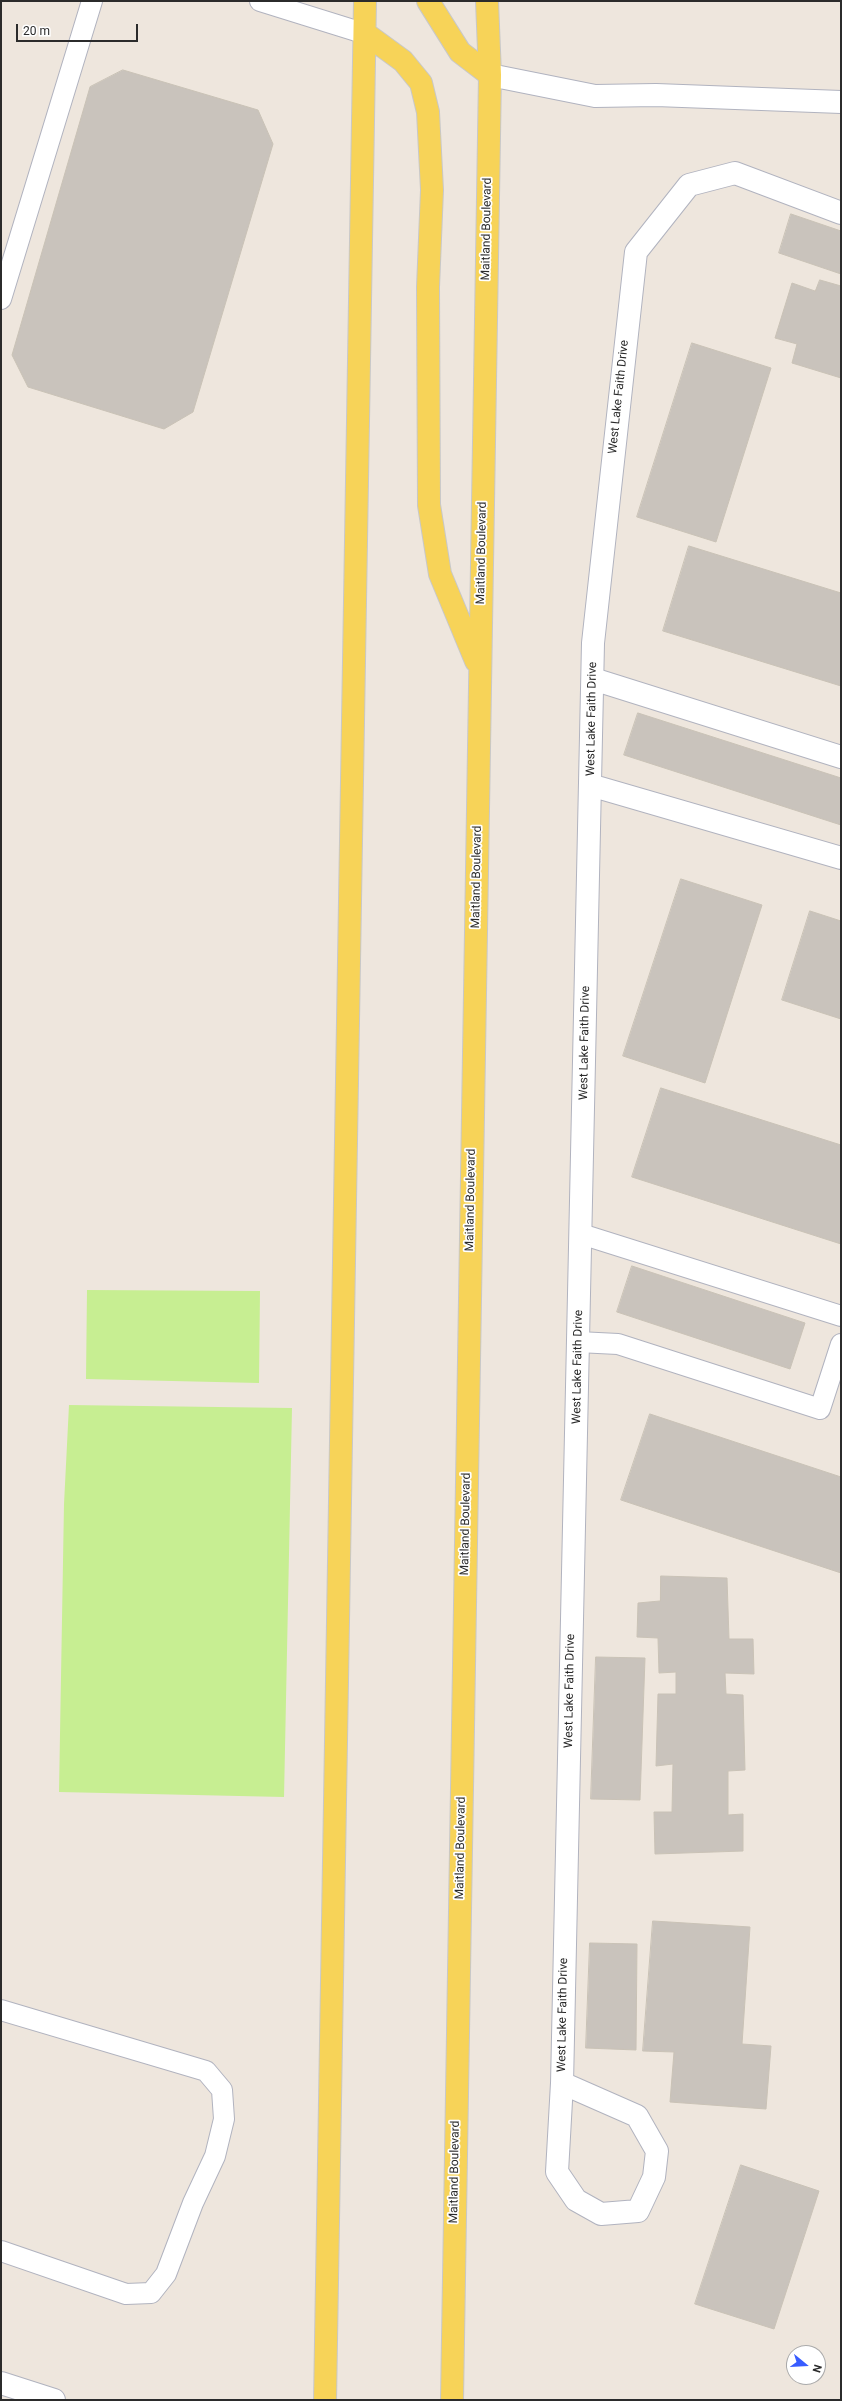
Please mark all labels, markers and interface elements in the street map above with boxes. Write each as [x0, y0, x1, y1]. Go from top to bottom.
scale bar [18, 16, 140, 42]
text: 20 m [23, 24, 50, 38]
street label: Maitland Boulevard [479, 177, 495, 281]
street label: West Lake Faith Drive [606, 339, 632, 455]
street label: Maitland Boulevard [474, 501, 490, 605]
street label: West Lake Faith Drive [584, 662, 600, 776]
street label: Maitland Boulevard [469, 825, 485, 929]
street label: West Lake Faith Drive [577, 986, 593, 1100]
street label: Maitland Boulevard [463, 1148, 479, 1252]
street label: West Lake Faith Drive [570, 1310, 586, 1424]
street label: Maitland Boulevard [458, 1472, 474, 1576]
street label: West Lake Faith Drive [562, 1634, 578, 1748]
street label: Maitland Boulevard [453, 1796, 469, 1900]
street label: West Lake Faith Drive [555, 1958, 571, 2072]
street label: Maitland Boulevard [447, 2120, 463, 2224]
north arrow [786, 2345, 826, 2385]
text: N [810, 2363, 824, 2374]

